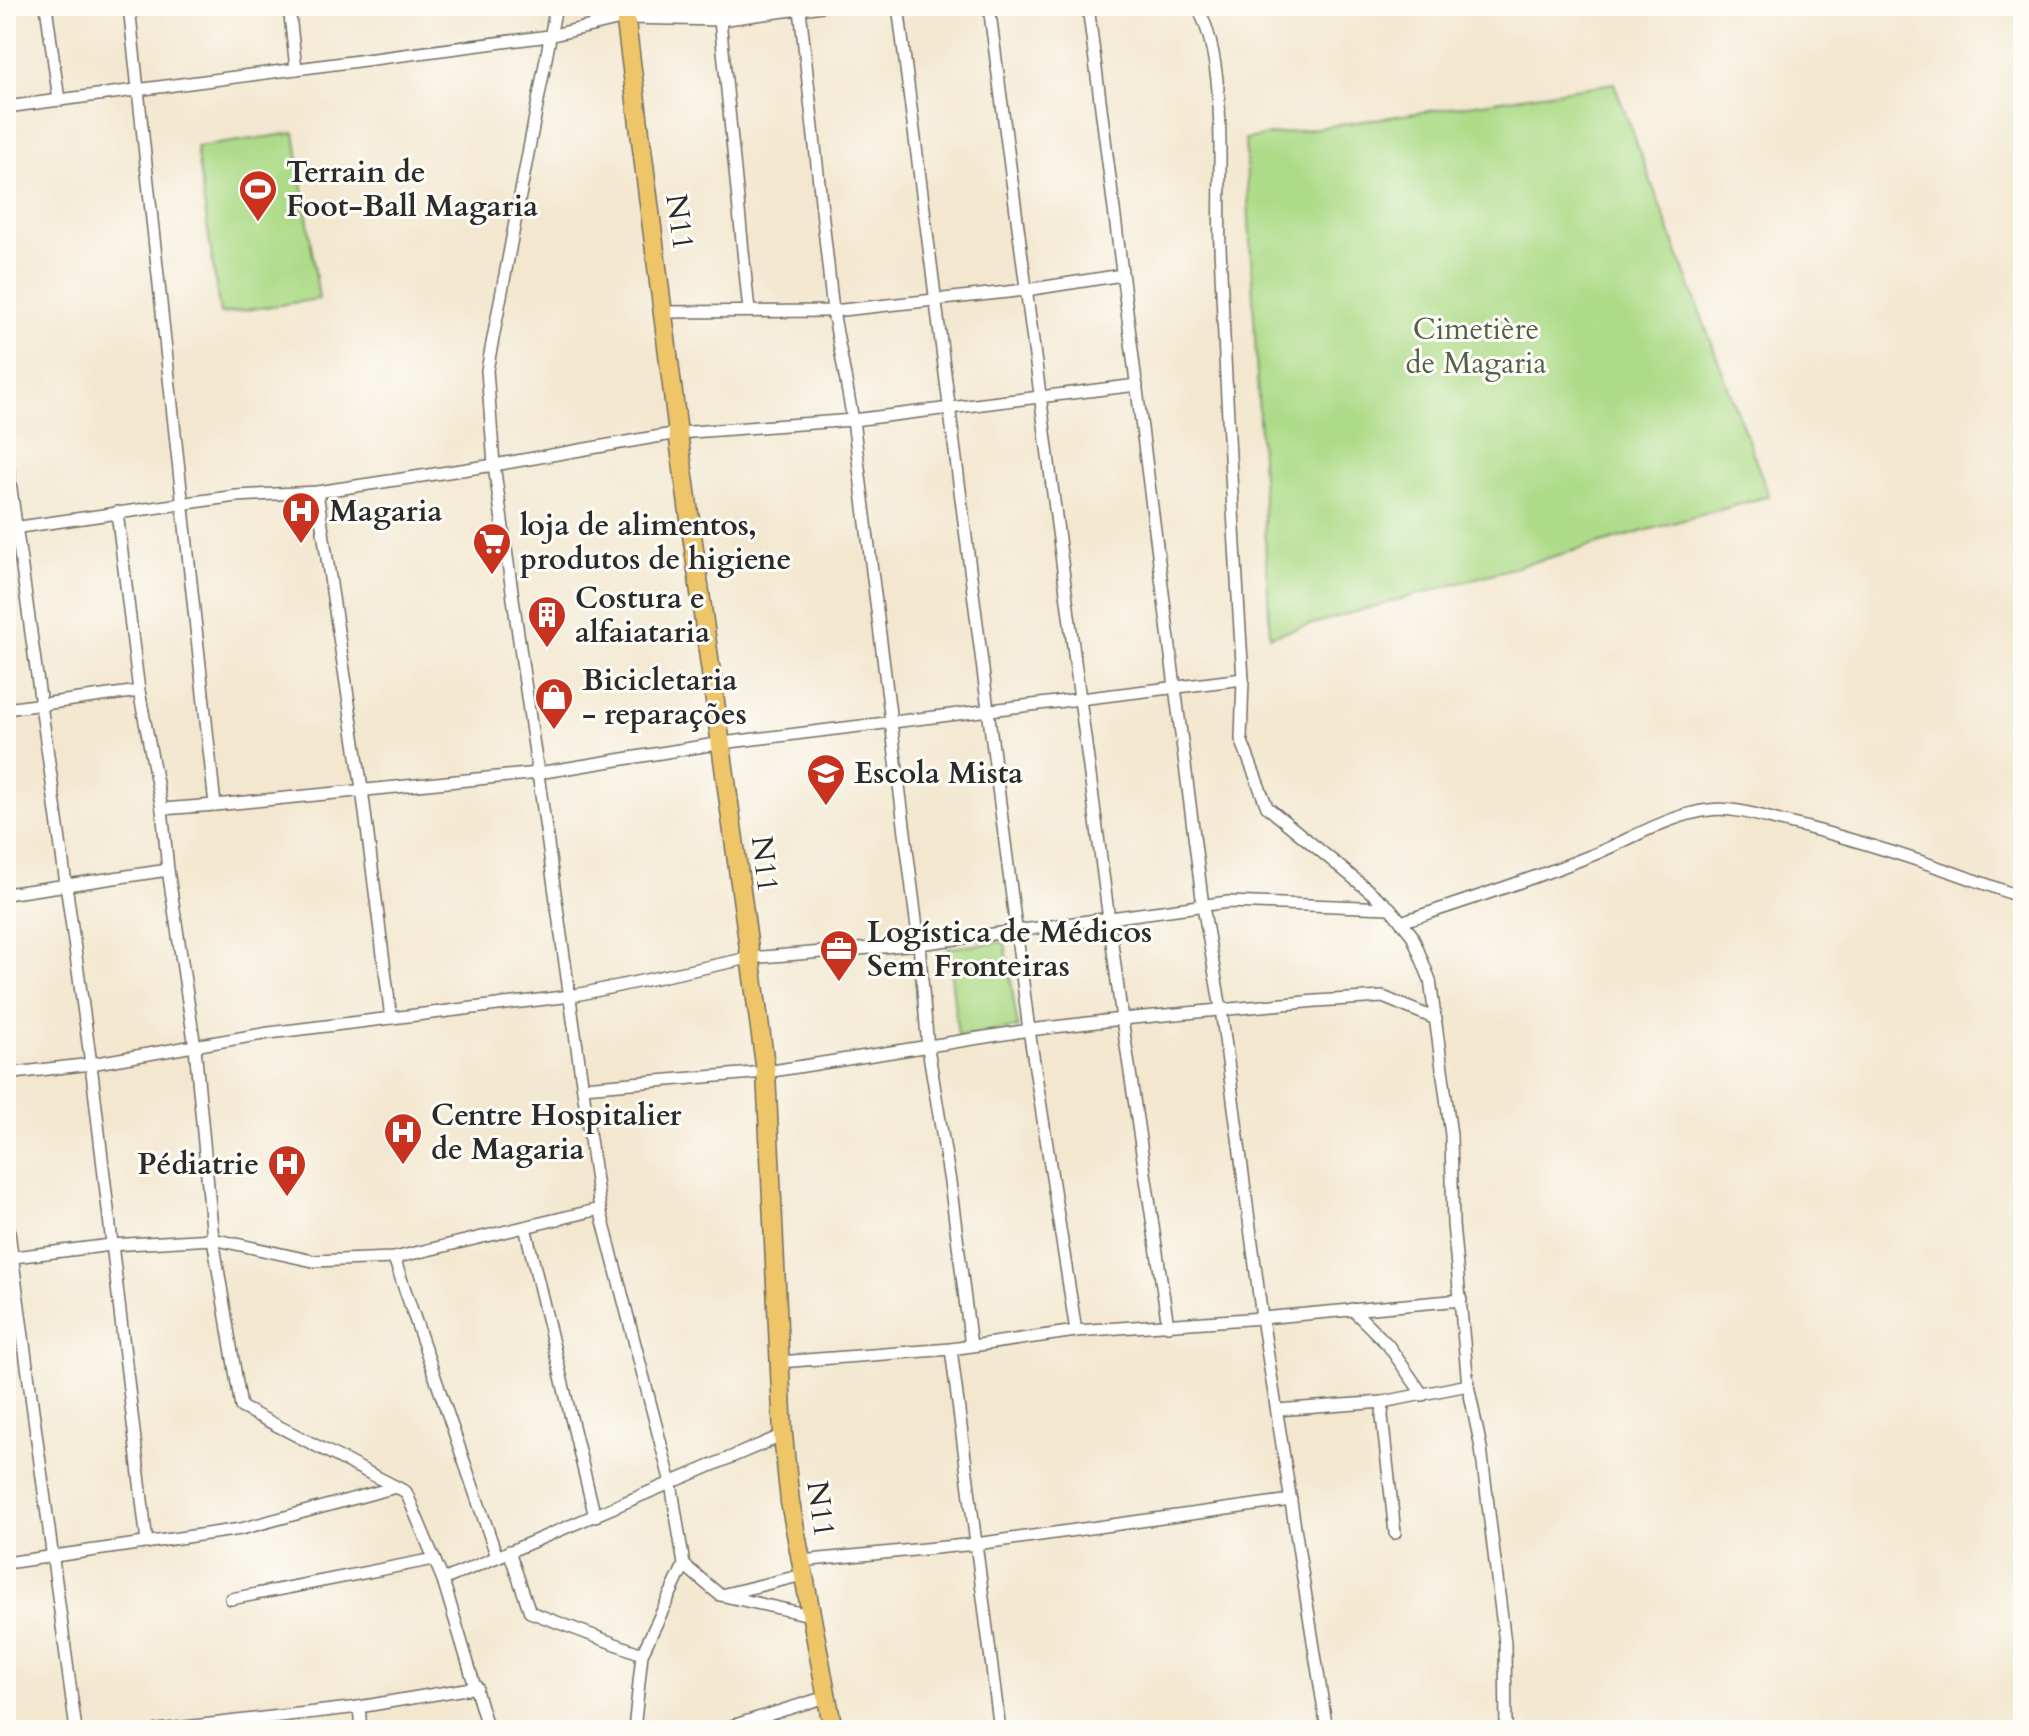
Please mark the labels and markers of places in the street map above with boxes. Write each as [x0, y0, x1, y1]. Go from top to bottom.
place label: Terrain de Foot-Ball Magaria [286, 152, 538, 227]
sports icon: Terrain de Foot-Ball Magaria [237, 168, 279, 223]
hospital icon: Magaria [280, 490, 322, 545]
place label: Magaria [329, 491, 442, 532]
place label: loja de alimentos, produtos de higiene [520, 505, 791, 580]
supermarket icon: loja de alimentos, produtos de higiene [471, 521, 513, 576]
place label: Costura e alfaiataria [575, 578, 710, 653]
building icon: Costura e alfaiataria [526, 594, 568, 649]
place label: Bicicletaria - reparações [582, 660, 747, 735]
shop icon: Bicicletaria - reparações [533, 676, 575, 731]
school or university icon: Escola Mista [805, 752, 847, 807]
place label: Escola Mista [854, 753, 1023, 794]
place label: Logística de Médicos Sem Fronteiras [867, 912, 1152, 987]
office icon: Logística de Médicos Sem Fronteiras [818, 928, 860, 983]
place label: Centre Hospitalier de Magaria [431, 1095, 683, 1170]
hospital icon: Centre Hospitalier de Magaria [382, 1111, 424, 1166]
hospital icon: Pédiatrie [266, 1143, 308, 1198]
place label: Pédiatrie [138, 1144, 259, 1185]

